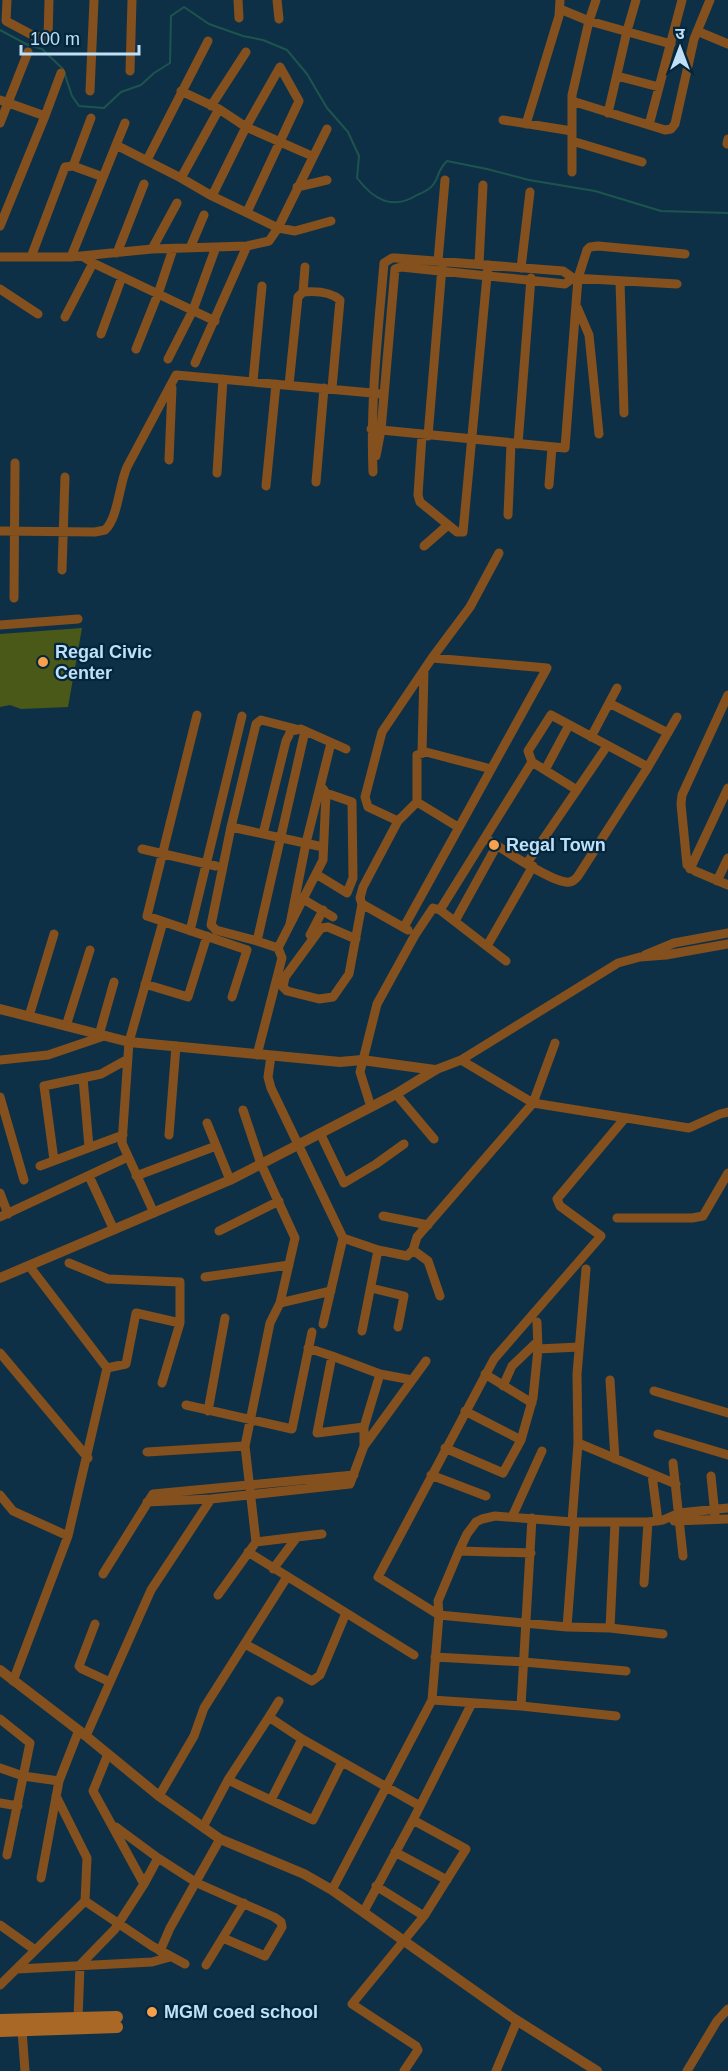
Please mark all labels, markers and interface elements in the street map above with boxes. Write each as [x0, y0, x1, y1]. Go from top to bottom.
scale bar [21, 18, 140, 56]
north arrow [650, 18, 710, 78]
text: उ [675, 25, 685, 42]
text: 100 m [30, 29, 80, 49]
place label: Regal Civic Center [55, 642, 152, 683]
marker: Regal Civic Center [36, 655, 50, 669]
place label: Regal Town [506, 835, 606, 855]
marker: Regal Town [487, 838, 501, 852]
place label: MGM coed school [164, 2002, 318, 2022]
marker: MGM coed school [145, 2005, 159, 2019]

